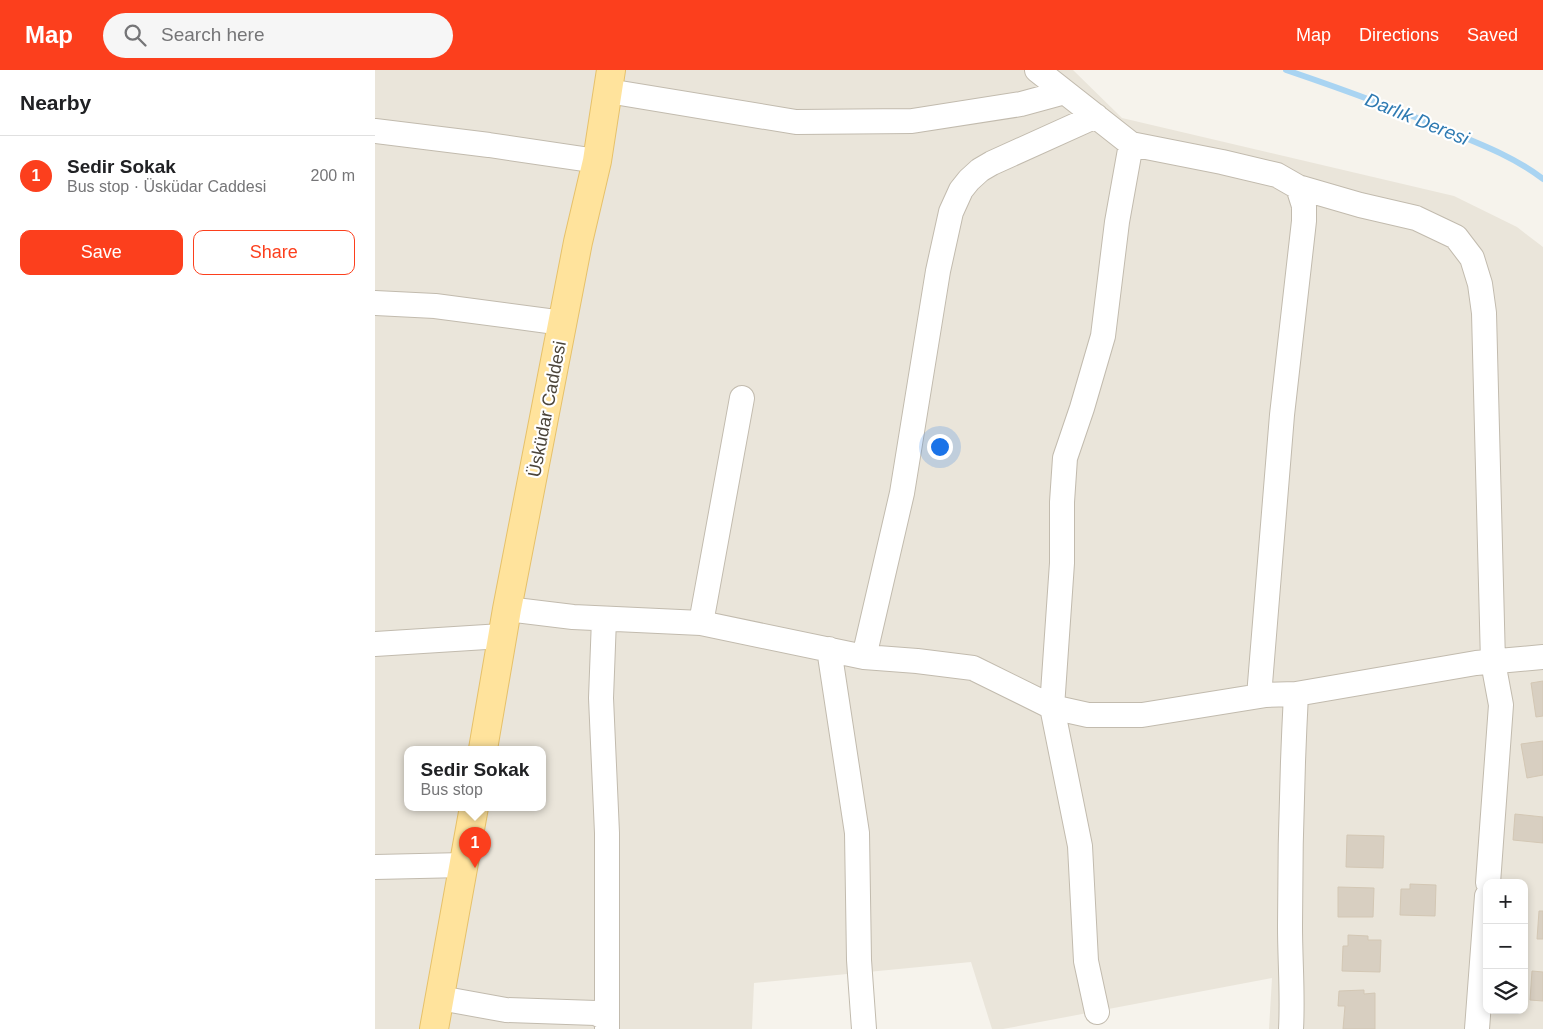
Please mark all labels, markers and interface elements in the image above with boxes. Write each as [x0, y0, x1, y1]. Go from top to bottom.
search box [103, 13, 453, 58]
text: Map [25, 21, 73, 48]
icon: search [121, 21, 149, 49]
text: Search here [161, 24, 265, 45]
text: Map [1296, 25, 1331, 45]
text: Directions [1359, 25, 1439, 45]
text: Saved [1467, 25, 1518, 45]
water label: Darlık Deresi [1362, 89, 1473, 150]
text: Nearby [20, 91, 91, 114]
text: Sedir Sokak [67, 156, 176, 177]
text: 1 [32, 167, 40, 184]
text: 200 m [311, 167, 355, 184]
text: Bus stop · Üsküdar Caddesi [67, 178, 266, 195]
button: Save [20, 230, 183, 275]
button: Share [193, 230, 355, 275]
street label: Üsküdar Caddesi [524, 339, 570, 479]
your location [927, 434, 953, 460]
popup [404, 746, 546, 811]
text: Sedir Sokak [421, 759, 529, 780]
text: Bus stop [421, 781, 483, 798]
pin: 1 [459, 827, 491, 868]
map controls [1483, 879, 1528, 1014]
button: + [1483, 879, 1528, 924]
button: − [1483, 924, 1528, 969]
button: layers [1483, 969, 1528, 1014]

